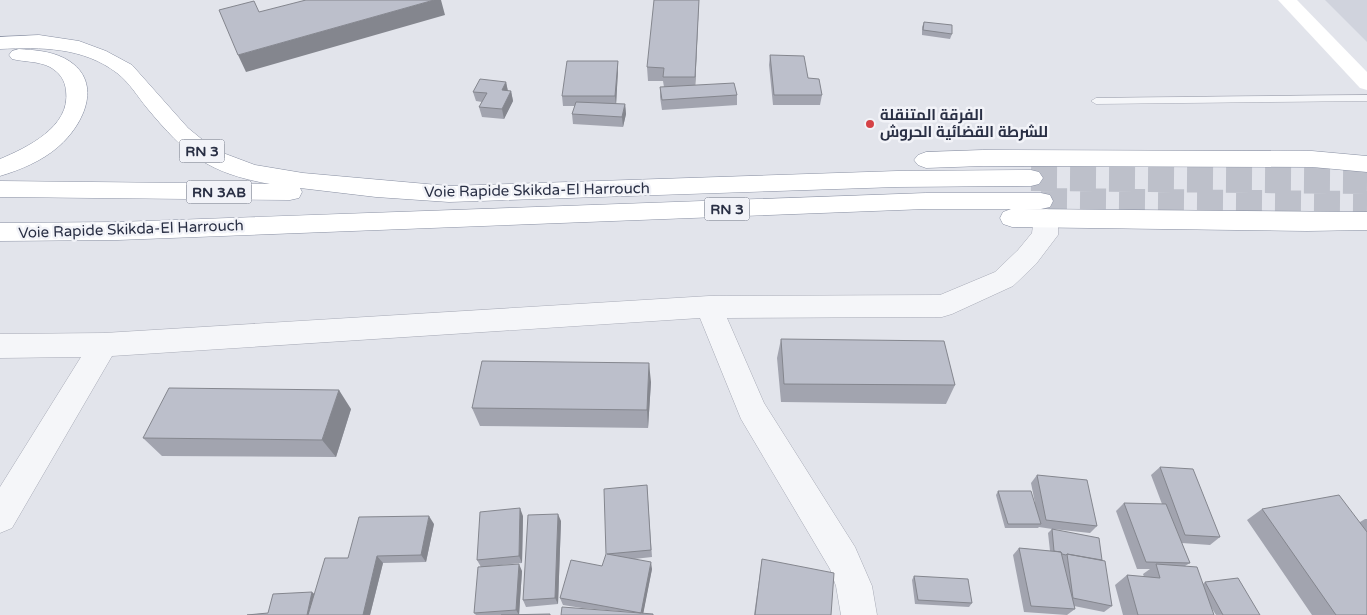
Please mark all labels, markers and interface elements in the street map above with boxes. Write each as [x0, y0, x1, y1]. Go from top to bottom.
place label: الفرقة المتنقلة للشرطة القضائية الحروش [880, 106, 1048, 141]
marker: الفرقة المتنقلة للشرطة القضائية الحروش [864, 118, 876, 130]
road number: RN 3 [180, 140, 224, 162]
street label: Voie Rapide Skikda-El Harrouch [424, 179, 650, 201]
road number: RN 3AB [186, 180, 252, 203]
road number: RN 3 [704, 198, 750, 220]
street label: Voie Rapide Skikda-El Harrouch [18, 216, 244, 242]

